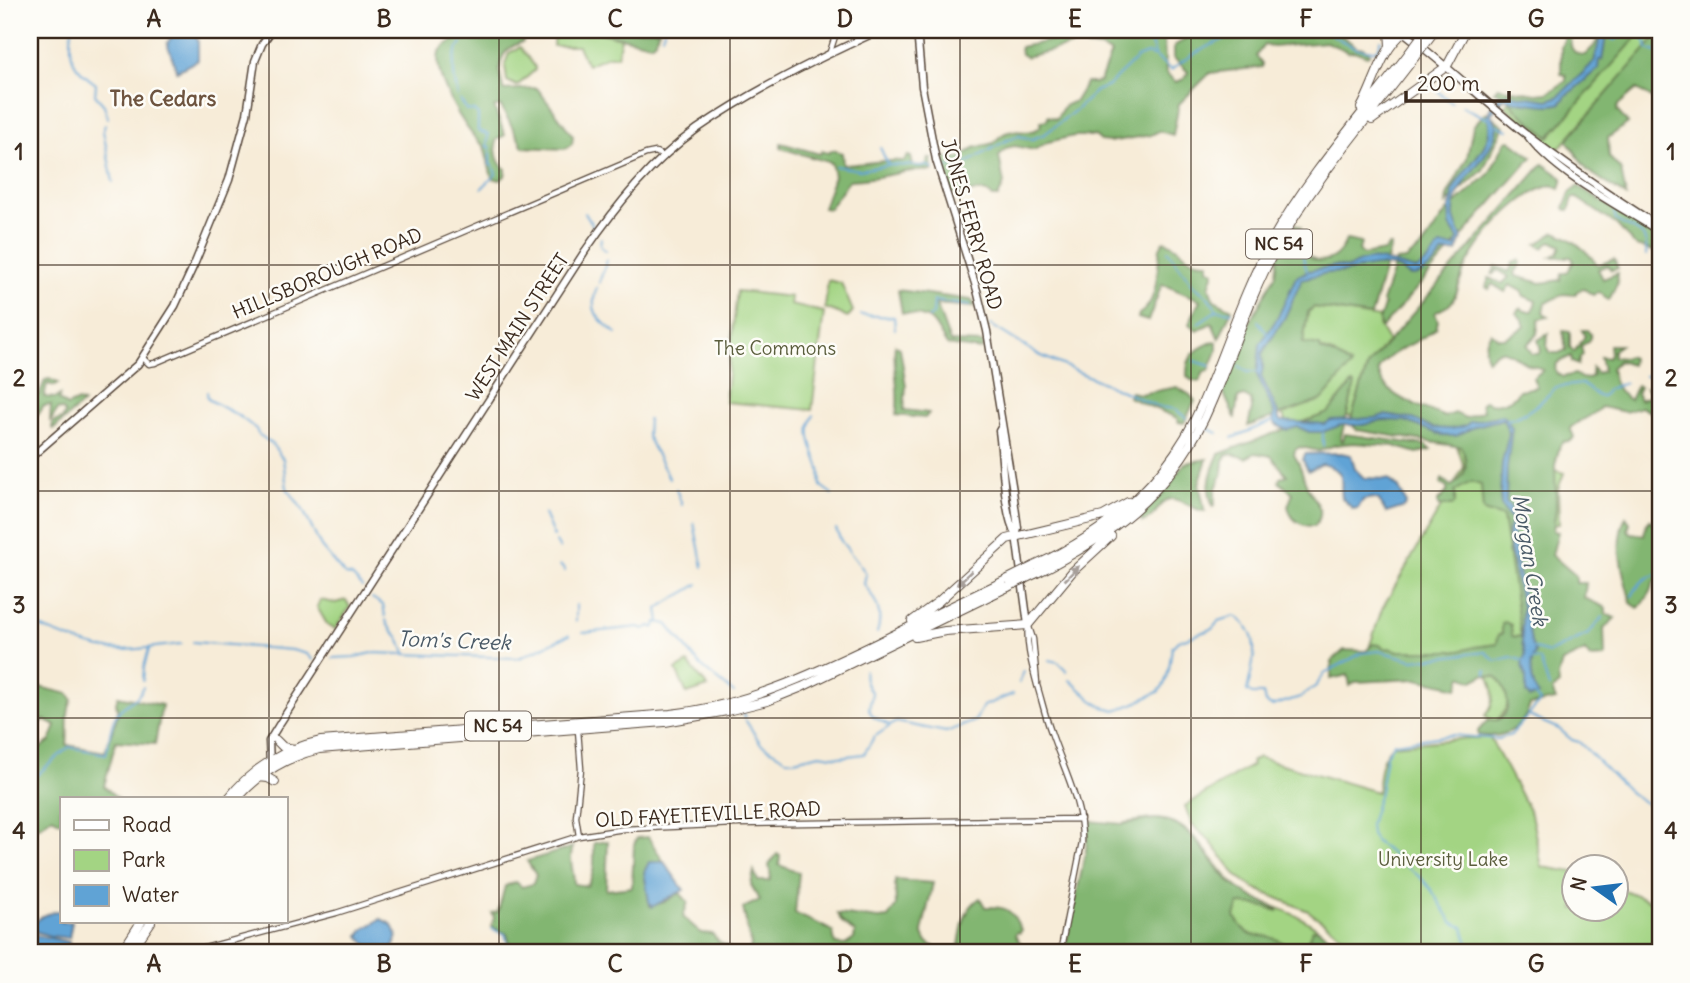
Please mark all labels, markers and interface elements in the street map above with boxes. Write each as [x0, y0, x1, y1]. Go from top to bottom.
text: A [147, 4, 162, 33]
text: B [376, 4, 392, 33]
text: C [607, 4, 623, 33]
text: D [837, 4, 853, 33]
text: E [1068, 4, 1082, 33]
text: F [1299, 4, 1313, 33]
text: G [1528, 4, 1544, 33]
scale bar [1406, 60, 1510, 104]
text: 200 m [1417, 70, 1480, 97]
district label: The Cedars [110, 85, 217, 112]
street label: JONES FERRY ROAD [936, 135, 1008, 313]
text: 1 [14, 137, 24, 166]
text: 1 [1666, 137, 1676, 166]
street label: HILLSBOROUGH ROAD [228, 222, 426, 324]
road number: NC 54 [1246, 230, 1312, 258]
street label: WEST MAIN STREET [460, 248, 574, 406]
park label: The Commons [714, 336, 836, 360]
text: 2 [13, 363, 26, 392]
text: 2 [1665, 363, 1678, 392]
water label: Morgan Creek [1507, 492, 1554, 629]
one-way arrow [1063, 564, 1080, 581]
one-way arrow [955, 570, 973, 586]
text: 3 [12, 590, 26, 619]
text: 3 [1664, 590, 1678, 619]
water label: Tom's Creek [397, 625, 512, 656]
road number: NC 54 [465, 712, 531, 740]
street label: OLD FAYETTEVILLE ROAD [595, 796, 821, 832]
legend [60, 797, 287, 923]
text: Road [122, 811, 171, 838]
text: 4 [12, 816, 26, 845]
text: 4 [1664, 816, 1678, 845]
text: Park [122, 846, 165, 873]
park label: University Lake [1378, 847, 1508, 871]
north arrow [1560, 853, 1630, 923]
text: N [1565, 875, 1592, 893]
text: Water [122, 881, 180, 908]
text: A [147, 949, 162, 978]
text: B [376, 949, 392, 978]
text: C [607, 949, 623, 978]
text: D [837, 949, 853, 978]
text: E [1068, 949, 1082, 978]
text: F [1299, 949, 1313, 978]
text: G [1528, 949, 1544, 978]

